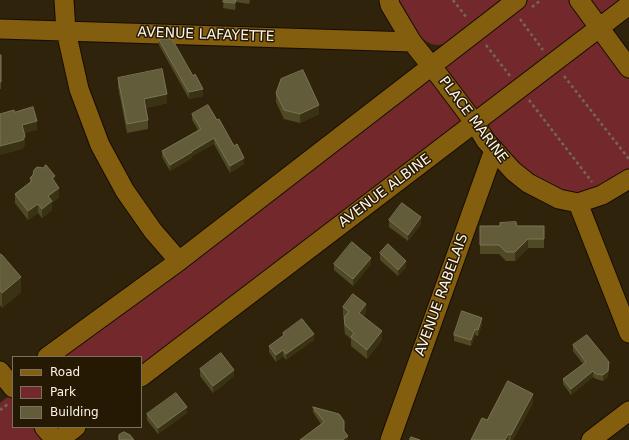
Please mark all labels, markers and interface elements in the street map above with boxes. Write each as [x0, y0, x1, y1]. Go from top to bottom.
street label: AVENUE LAFAYETTE [137, 24, 275, 46]
street label: PLACE MARINE [435, 73, 511, 167]
street label: AVENUE ALBINE [335, 151, 435, 231]
street label: AVENUE RABELAIS [412, 232, 472, 358]
legend [12, 356, 142, 428]
text: Road [50, 365, 80, 379]
text: Park [50, 385, 76, 399]
text: Building [50, 405, 99, 419]

